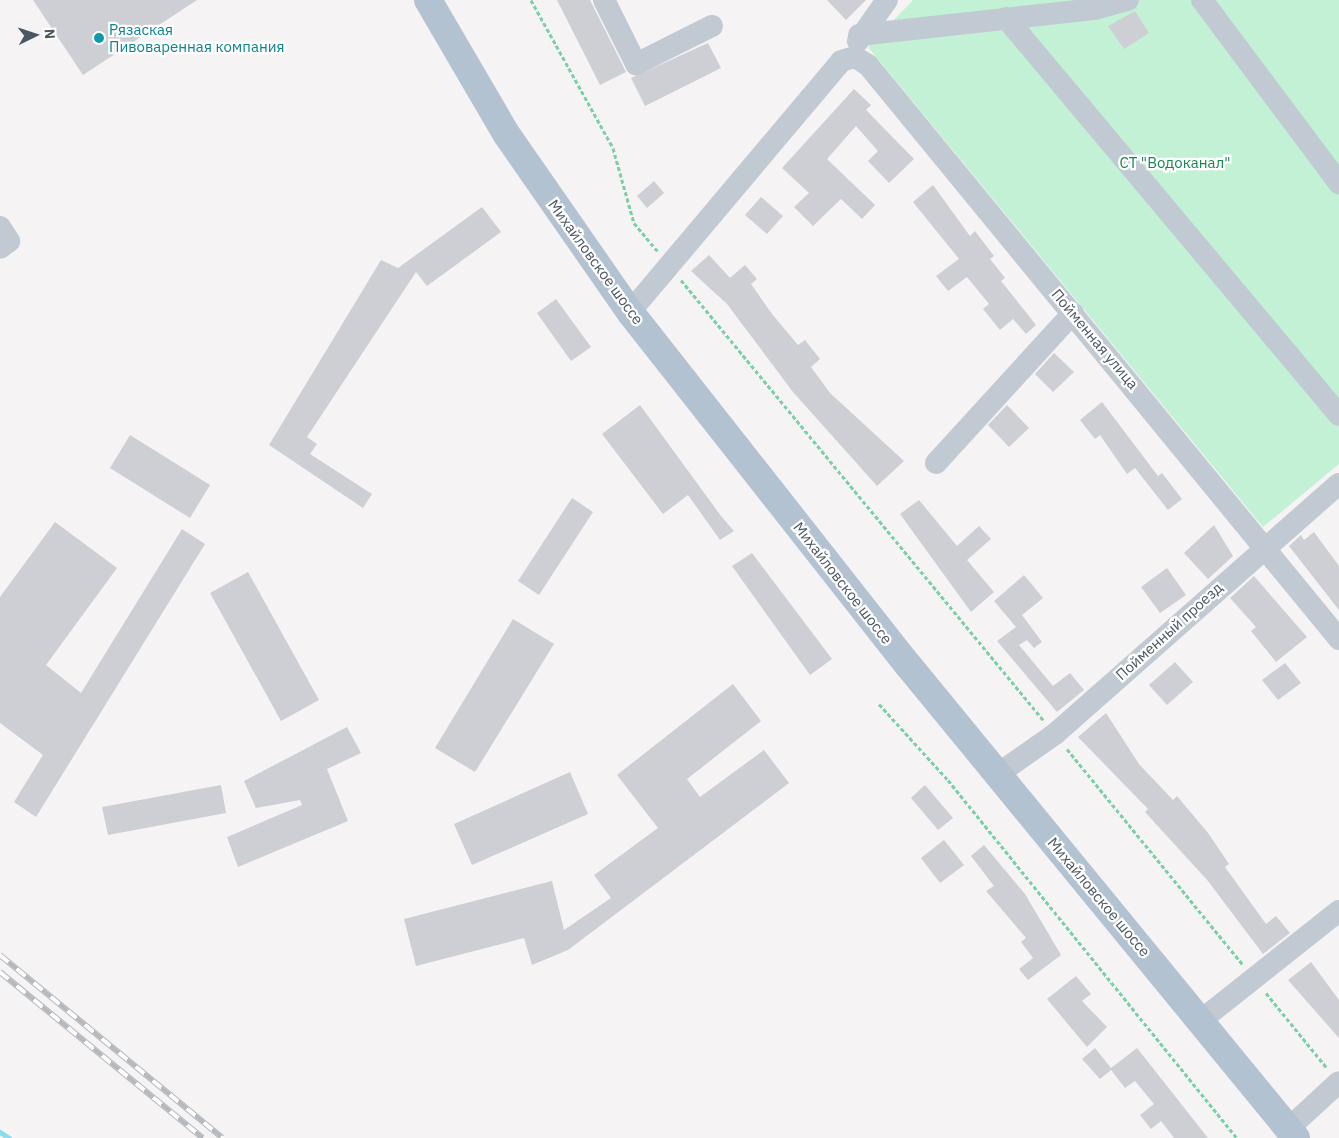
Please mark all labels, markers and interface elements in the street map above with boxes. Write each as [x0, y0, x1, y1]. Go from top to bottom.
north arrow [10, 10, 60, 60]
place label: Рязаская Пивоваренная компания [109, 20, 285, 55]
text: N [41, 28, 59, 40]
marker: Рязаская Пивоваренная компания [93, 32, 105, 44]
park label: СТ "Водоканал" [1119, 154, 1231, 172]
street label: Михайловское шоссе [545, 196, 647, 328]
street label: Пойменная улица [1048, 285, 1142, 393]
street label: Михайловское шоссе [790, 518, 896, 648]
street label: Пойменный проезд [1112, 578, 1226, 684]
street label: Михайловское шоссе [1044, 834, 1154, 960]

